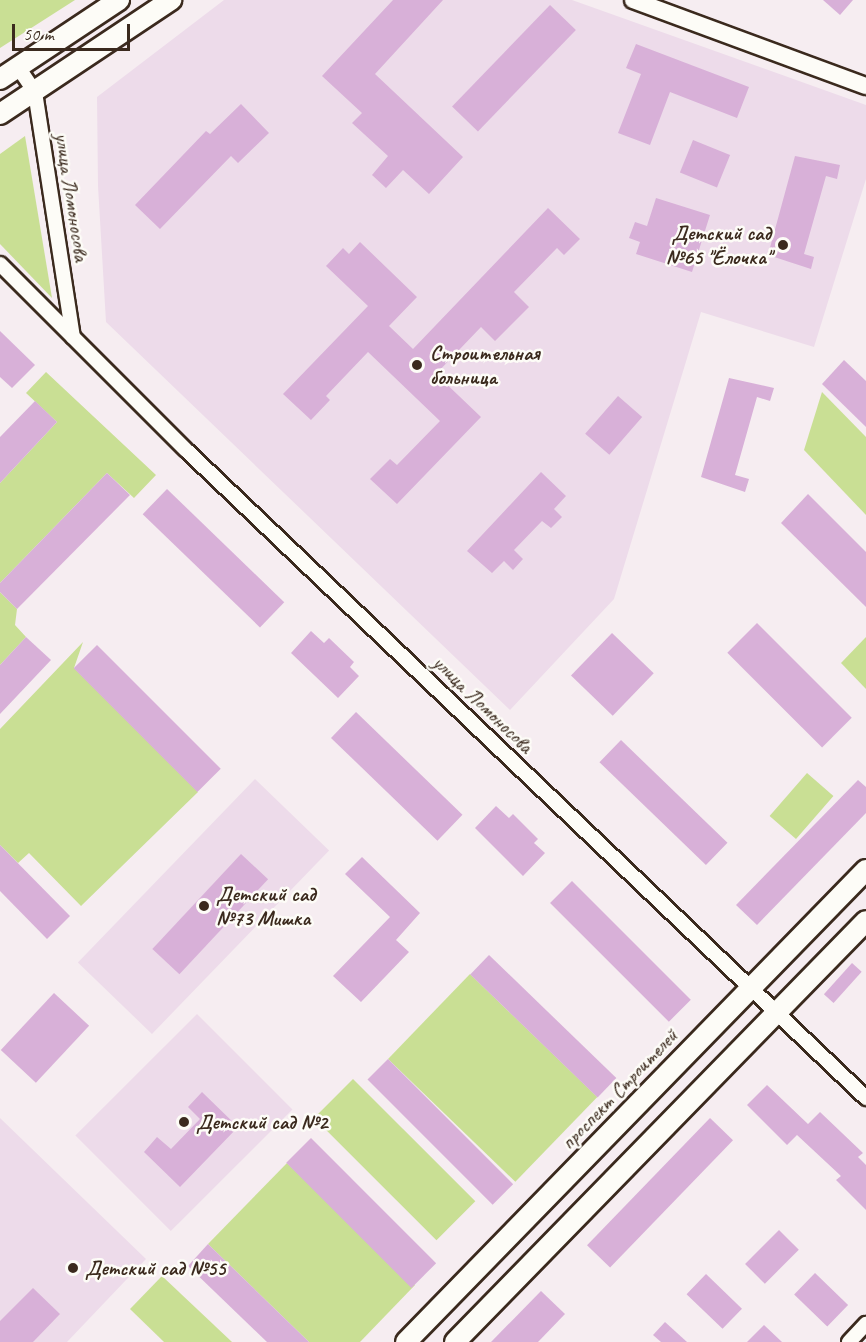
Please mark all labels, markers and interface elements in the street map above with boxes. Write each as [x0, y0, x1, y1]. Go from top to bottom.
scale bar [15, 12, 134, 50]
text: 50 m [23, 23, 54, 45]
street label: улица Ломоносова [49, 131, 95, 263]
place label: Детский сад №65 "Ёлочка" [666, 220, 771, 270]
marker: Детский сад №65 "Ёлочка" [776, 238, 790, 252]
place label: Строительная больница [430, 340, 540, 390]
marker: Строительная больница [408, 356, 426, 374]
street label: улица Ломоносова [428, 650, 538, 758]
place label: Детский сад №73 Мишка [216, 881, 316, 931]
marker: Детский сад №73 Мишка [197, 899, 211, 913]
street label: проспект Строителей [555, 1024, 683, 1154]
place label: Детский сад №2 [196, 1109, 327, 1135]
marker: Детский сад №2 [177, 1115, 191, 1129]
place label: Детский сад №55 [85, 1255, 225, 1281]
marker: Детский сад №55 [66, 1261, 80, 1275]

